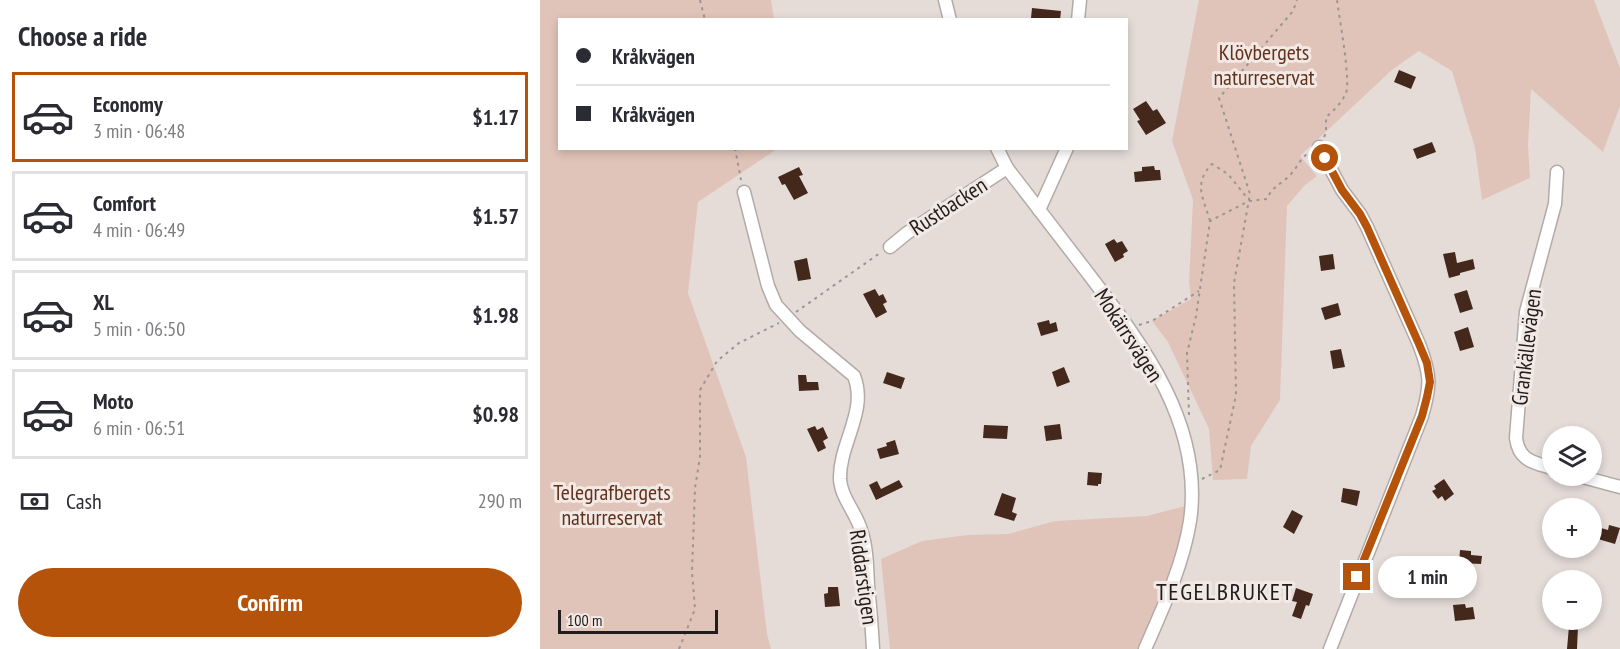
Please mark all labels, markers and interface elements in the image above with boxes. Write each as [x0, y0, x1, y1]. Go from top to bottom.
text: Choose a ride [18, 19, 147, 53]
park label: Klövbergets naturreservat [1213, 38, 1315, 91]
text: Kråkvägen [612, 42, 695, 70]
icon: car [21, 90, 75, 144]
text: Economy [93, 90, 163, 118]
text: Kråkvägen [612, 100, 695, 128]
text: $1.17 [472, 103, 519, 131]
text: 3 min · 06:48 [93, 118, 185, 144]
route start [1311, 144, 1338, 171]
street label: Rustbacken [904, 171, 992, 241]
icon: car [21, 189, 75, 243]
text: Comfort [93, 189, 156, 217]
text: $1.57 [472, 202, 519, 230]
text: 4 min · 06:49 [93, 217, 185, 243]
street label: Mokärrsvägen [1088, 283, 1170, 387]
street label: Grankällevägen [1505, 287, 1547, 407]
icon: car [21, 288, 75, 342]
text: XL [93, 288, 114, 316]
text: $1.98 [472, 301, 519, 329]
text: 5 min · 06:50 [93, 316, 185, 342]
icon: car [21, 387, 75, 441]
text: Moto [93, 387, 134, 415]
text: $0.98 [472, 400, 519, 428]
text: 6 min · 06:51 [93, 415, 185, 441]
map controls [1542, 426, 1602, 630]
button: layers [1542, 426, 1602, 486]
park label: Telegrafbergets naturreservat [553, 478, 671, 531]
icon: cash [18, 485, 51, 518]
text: Cash [66, 487, 102, 515]
text: 290 m [478, 488, 522, 514]
button: + [1542, 498, 1602, 558]
street label: Riddarstigen [843, 528, 885, 626]
callout: 1 min [1378, 556, 1477, 598]
route end [1343, 563, 1370, 590]
text: 1 min [1407, 564, 1448, 590]
button: Confirm [18, 568, 522, 637]
button: − [1542, 570, 1602, 630]
district label: TEGELBRUKET [1156, 576, 1294, 607]
scale bar [558, 607, 718, 634]
text: 100 m [567, 610, 602, 630]

